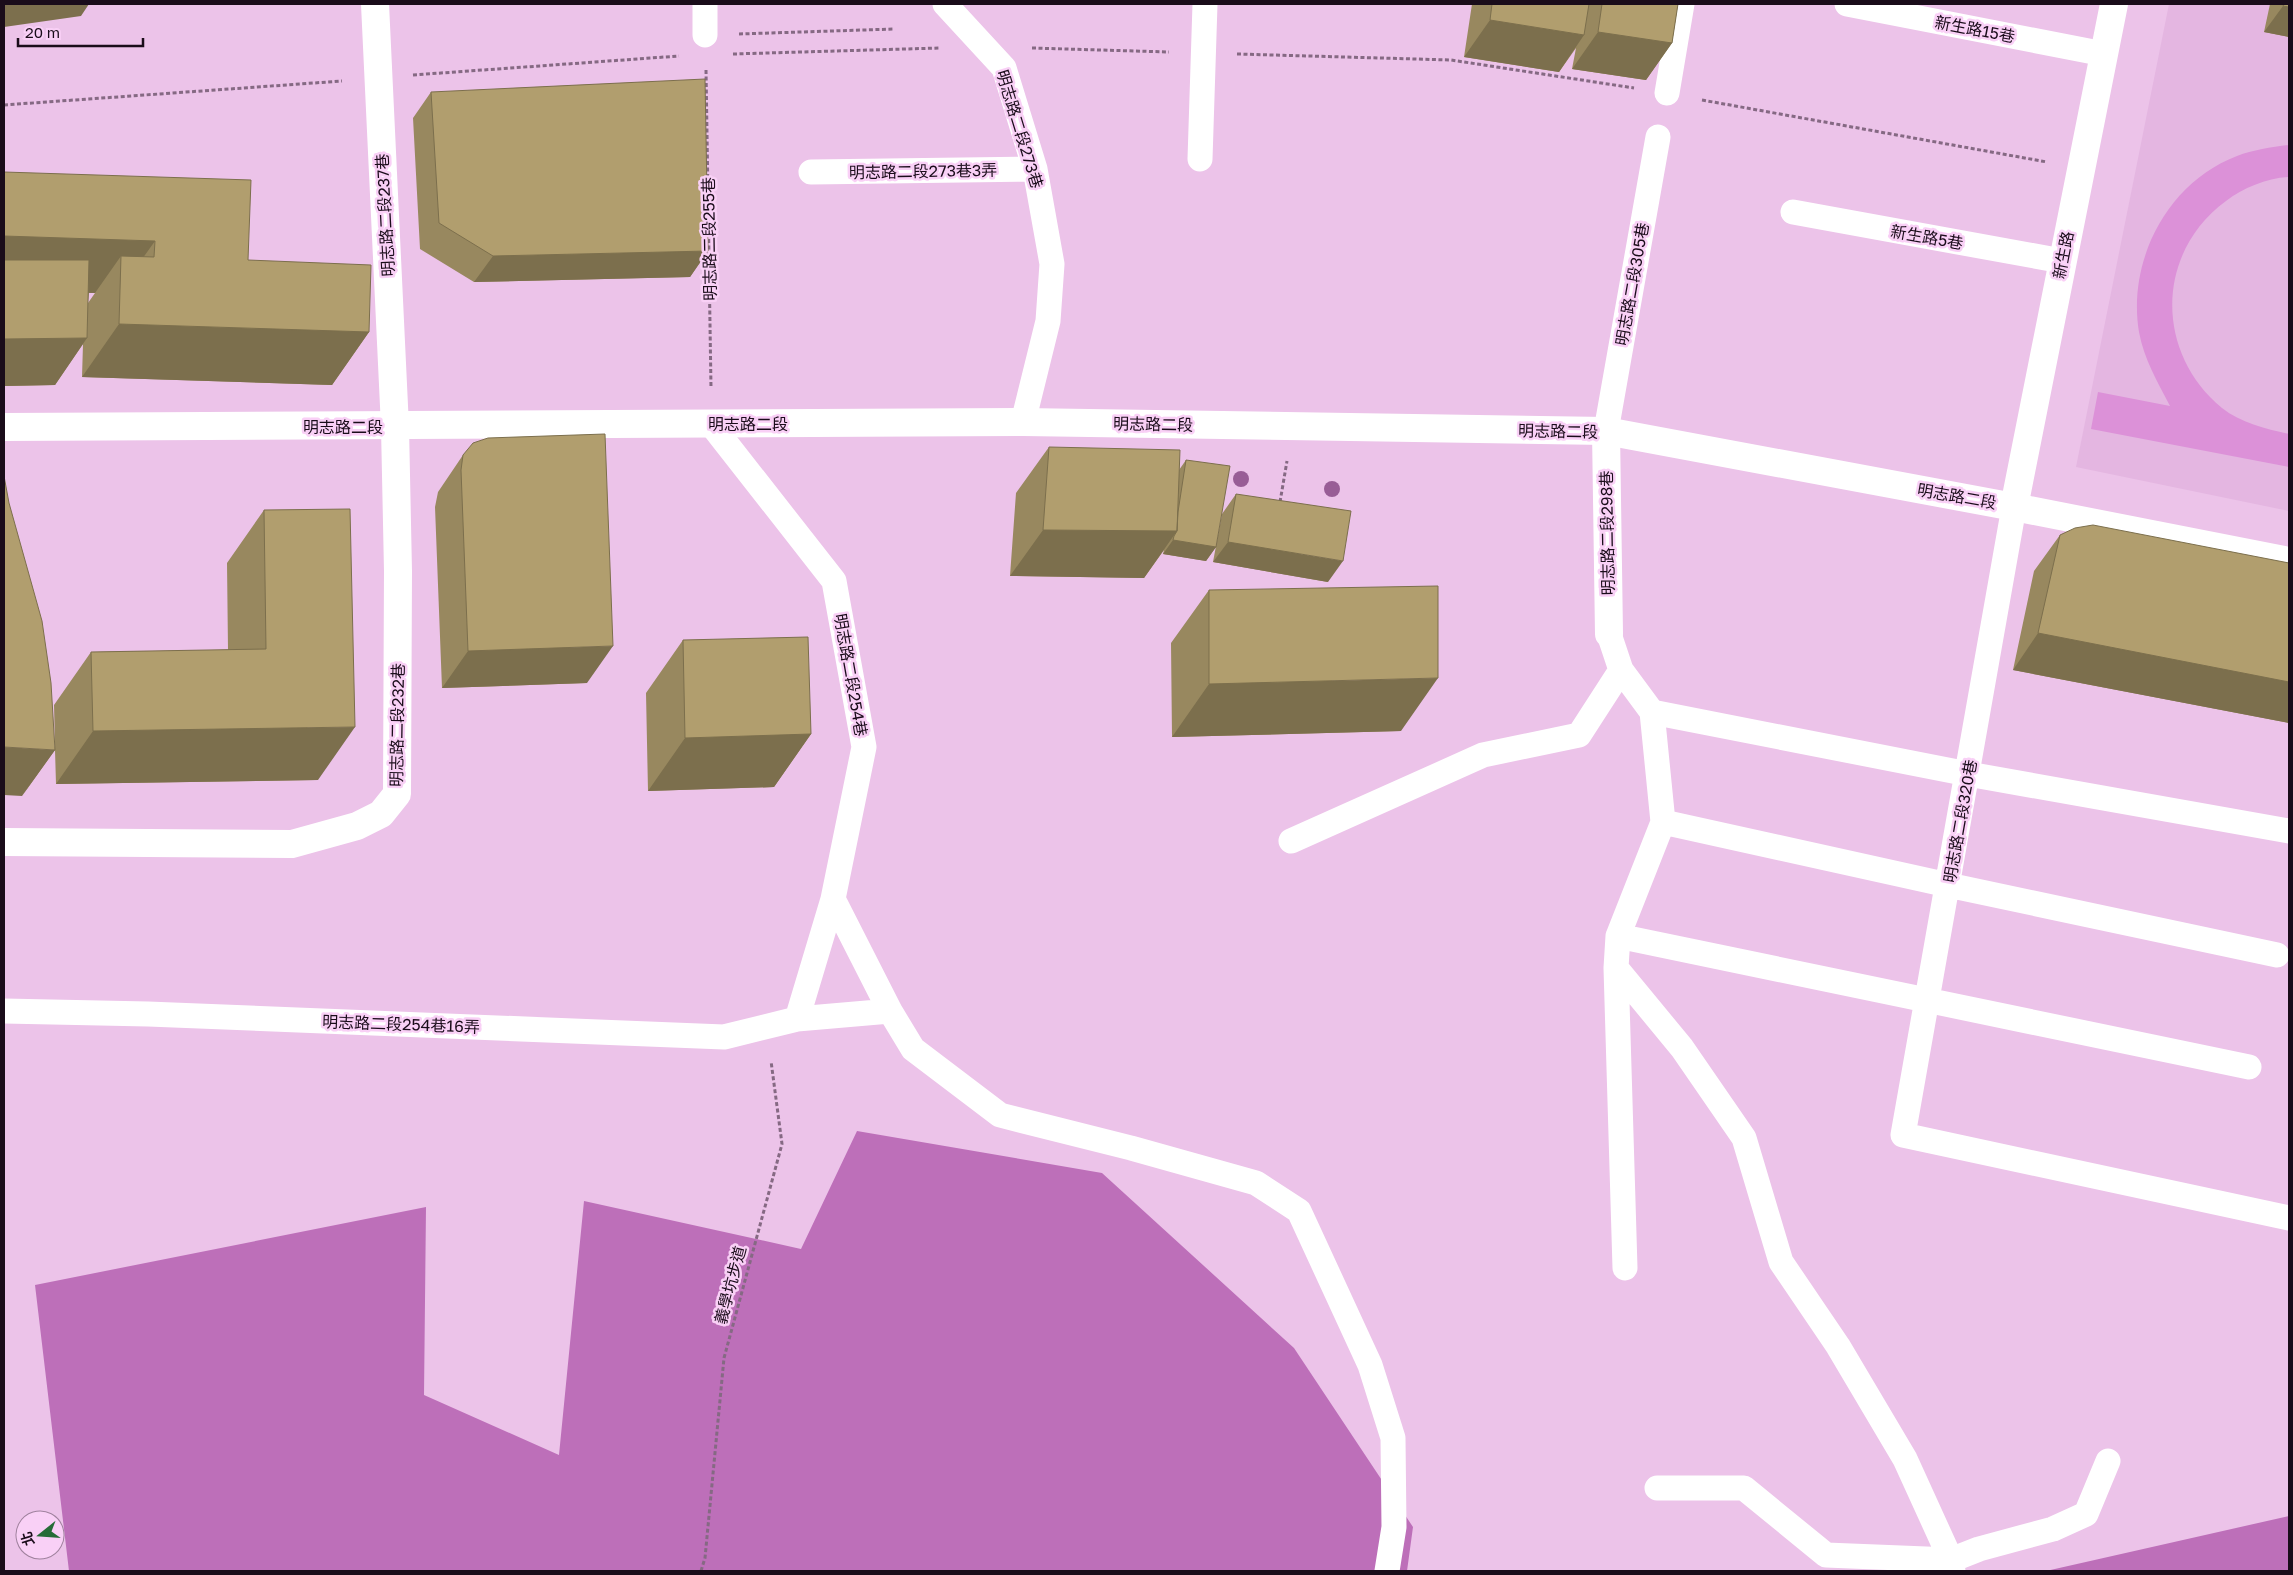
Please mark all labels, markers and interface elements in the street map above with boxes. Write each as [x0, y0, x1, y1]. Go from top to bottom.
street label: 新生路15巷 [1933, 11, 2017, 47]
scale bar [18, 15, 142, 47]
text: 20 m [25, 23, 60, 41]
street label: 明志路二段273巷 [992, 67, 1048, 191]
street label: 明志路二段237巷 [372, 153, 398, 277]
street label: 明志路二段273巷3弄 [849, 160, 997, 182]
street label: 明志路二段255巷 [698, 177, 720, 301]
street label: 明志路二段305巷 [1611, 221, 1653, 347]
street label: 新生路5巷 [1889, 221, 1965, 253]
street label: 新生路 [2049, 230, 2077, 280]
street label: 明志路二段 [1113, 413, 1193, 435]
street label: 明志路二段 [708, 414, 788, 434]
street label: 明志路二段 [303, 417, 383, 437]
street label: 明志路二段 [1518, 420, 1598, 442]
street label: 明志路二段298巷 [1596, 470, 1618, 596]
street label: 明志路二段 [1916, 479, 1998, 513]
street label: 明志路二段254巷 [830, 612, 872, 738]
street label: 明志路二段232巷 [386, 663, 408, 787]
street label: 明志路二段320巷 [1939, 758, 1981, 884]
street label: 明志路二段254巷16弄 [322, 1011, 480, 1037]
street label: 義學坑步道 [710, 1244, 750, 1326]
north arrow [15, 1510, 65, 1560]
text: 北 [17, 1530, 37, 1548]

